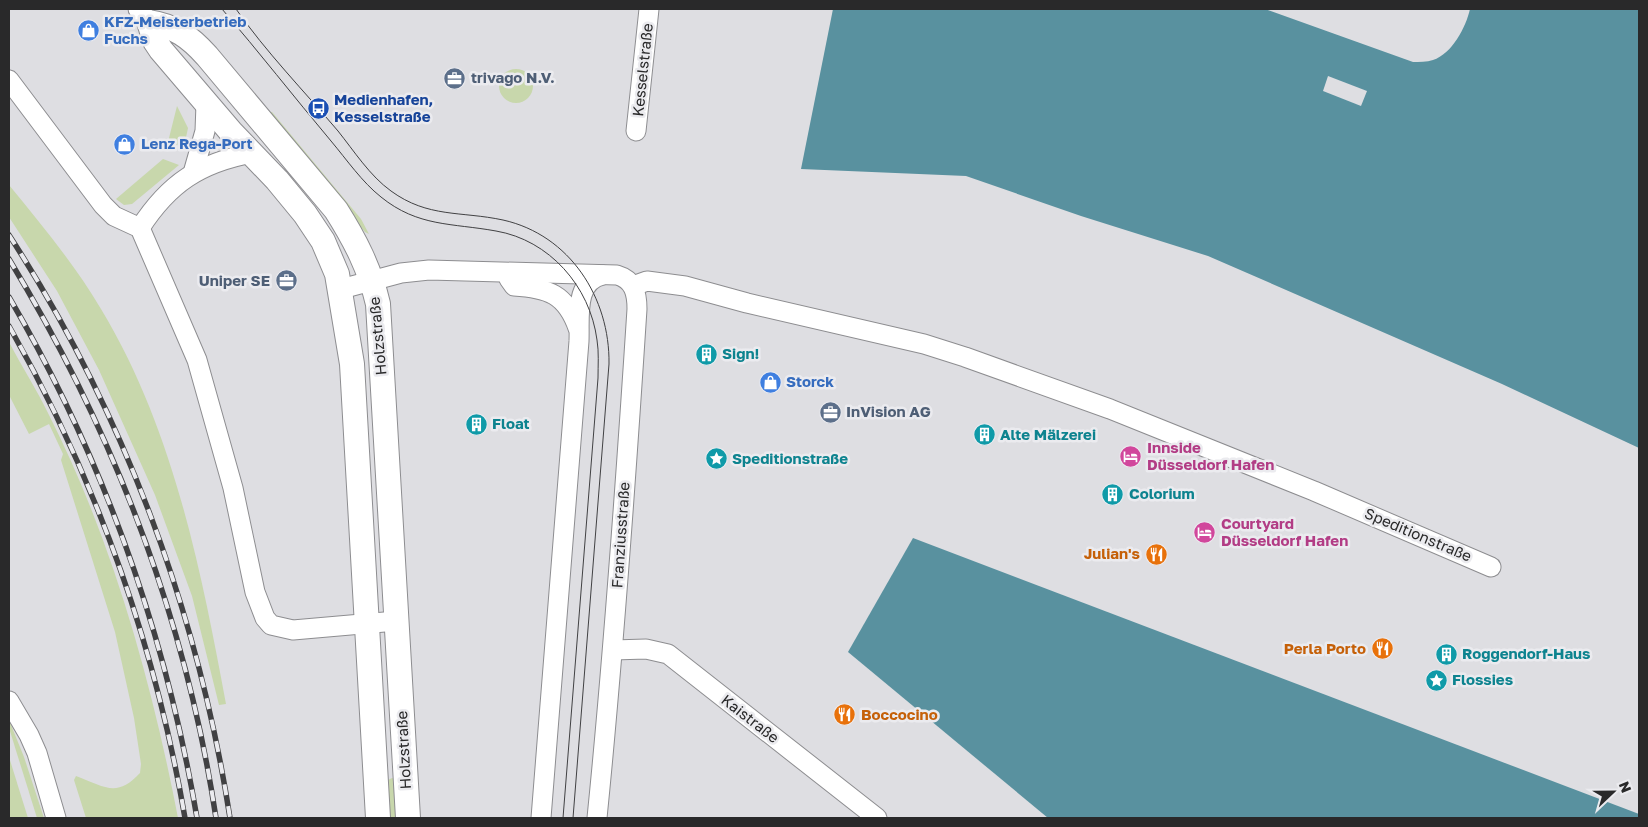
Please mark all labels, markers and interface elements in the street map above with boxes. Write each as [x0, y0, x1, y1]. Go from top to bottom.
place label: KFZ-Meisterbetrieb Fuchs [104, 12, 246, 47]
shop icon: KFZ-Meisterbetrieb Fuchs [76, 19, 100, 43]
street label: Kesselstraße [628, 22, 656, 117]
office icon: trivago N.V. [443, 66, 467, 90]
place label: trivago N.V. [471, 68, 555, 86]
place label: Medienhafen, Kesselstraße [334, 90, 433, 125]
bus stop icon: Medienhafen, Kesselstraße [306, 97, 330, 121]
shop icon: Lenz Rega-Port [113, 132, 137, 156]
place label: Lenz Rega-Port [141, 134, 253, 152]
office icon: Uniper SE [274, 269, 298, 293]
place label: Uniper SE [199, 271, 270, 289]
street label: Holzstraße [365, 296, 389, 376]
building icon: Sign! [694, 342, 718, 366]
place label: Sign! [722, 344, 759, 362]
shop icon: Storck [758, 370, 782, 394]
place label: Storck [786, 372, 834, 390]
office icon: InVision AG [818, 400, 842, 424]
place label: InVision AG [846, 402, 931, 420]
building icon: Float [464, 412, 488, 436]
place label: Float [492, 414, 530, 432]
building icon: Alte Mälzerei [972, 423, 996, 447]
place label: Alte Mälzerei [1000, 425, 1096, 443]
place label: Innside Düsseldorf Hafen [1147, 438, 1274, 473]
hotel icon: Innside Düsseldorf Hafen [1119, 445, 1143, 469]
place icon: Speditionstraße [704, 447, 728, 471]
place label: Speditionstraße [732, 449, 848, 467]
street label: Franziusstraße [607, 481, 633, 589]
building icon: Colorium [1101, 482, 1125, 506]
place label: Colorium [1129, 484, 1195, 502]
street label: Speditionstraße [1362, 503, 1475, 565]
place label: Courtyard Düsseldorf Hafen [1221, 514, 1348, 549]
hotel icon: Courtyard Düsseldorf Hafen [1193, 521, 1217, 545]
restaurant icon: Julian's [1144, 542, 1168, 566]
place label: Julian's [1084, 544, 1140, 562]
restaurant icon: Perla Porto [1370, 637, 1394, 661]
place label: Perla Porto [1284, 639, 1366, 657]
building icon: Roggendorf-Haus [1434, 642, 1458, 666]
place label: Roggendorf-Haus [1462, 644, 1590, 662]
place icon: Flossies [1424, 668, 1448, 692]
place label: Flossies [1452, 670, 1513, 688]
street label: Kaistraße [718, 690, 783, 746]
restaurant icon: Boccocino [833, 703, 857, 727]
place label: Boccocino [861, 705, 938, 723]
street label: Holzstraße [392, 710, 414, 790]
north arrow [1588, 767, 1638, 817]
text: N [1616, 779, 1635, 795]

